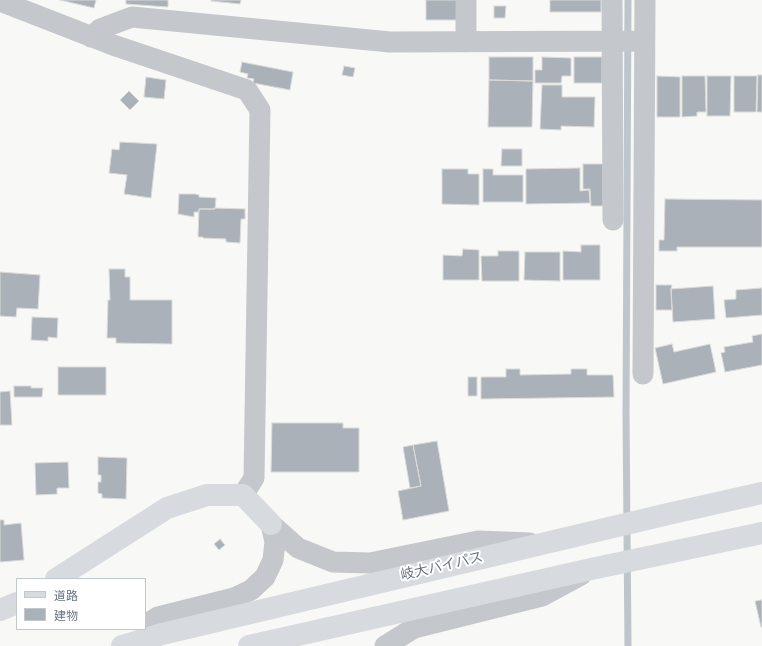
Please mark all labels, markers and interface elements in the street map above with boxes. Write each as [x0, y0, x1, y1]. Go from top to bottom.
street label: 岐大バイパス [399, 549, 485, 585]
legend [16, 578, 146, 630]
text: 道路 [54, 589, 78, 603]
text: 建物 [54, 609, 78, 623]

